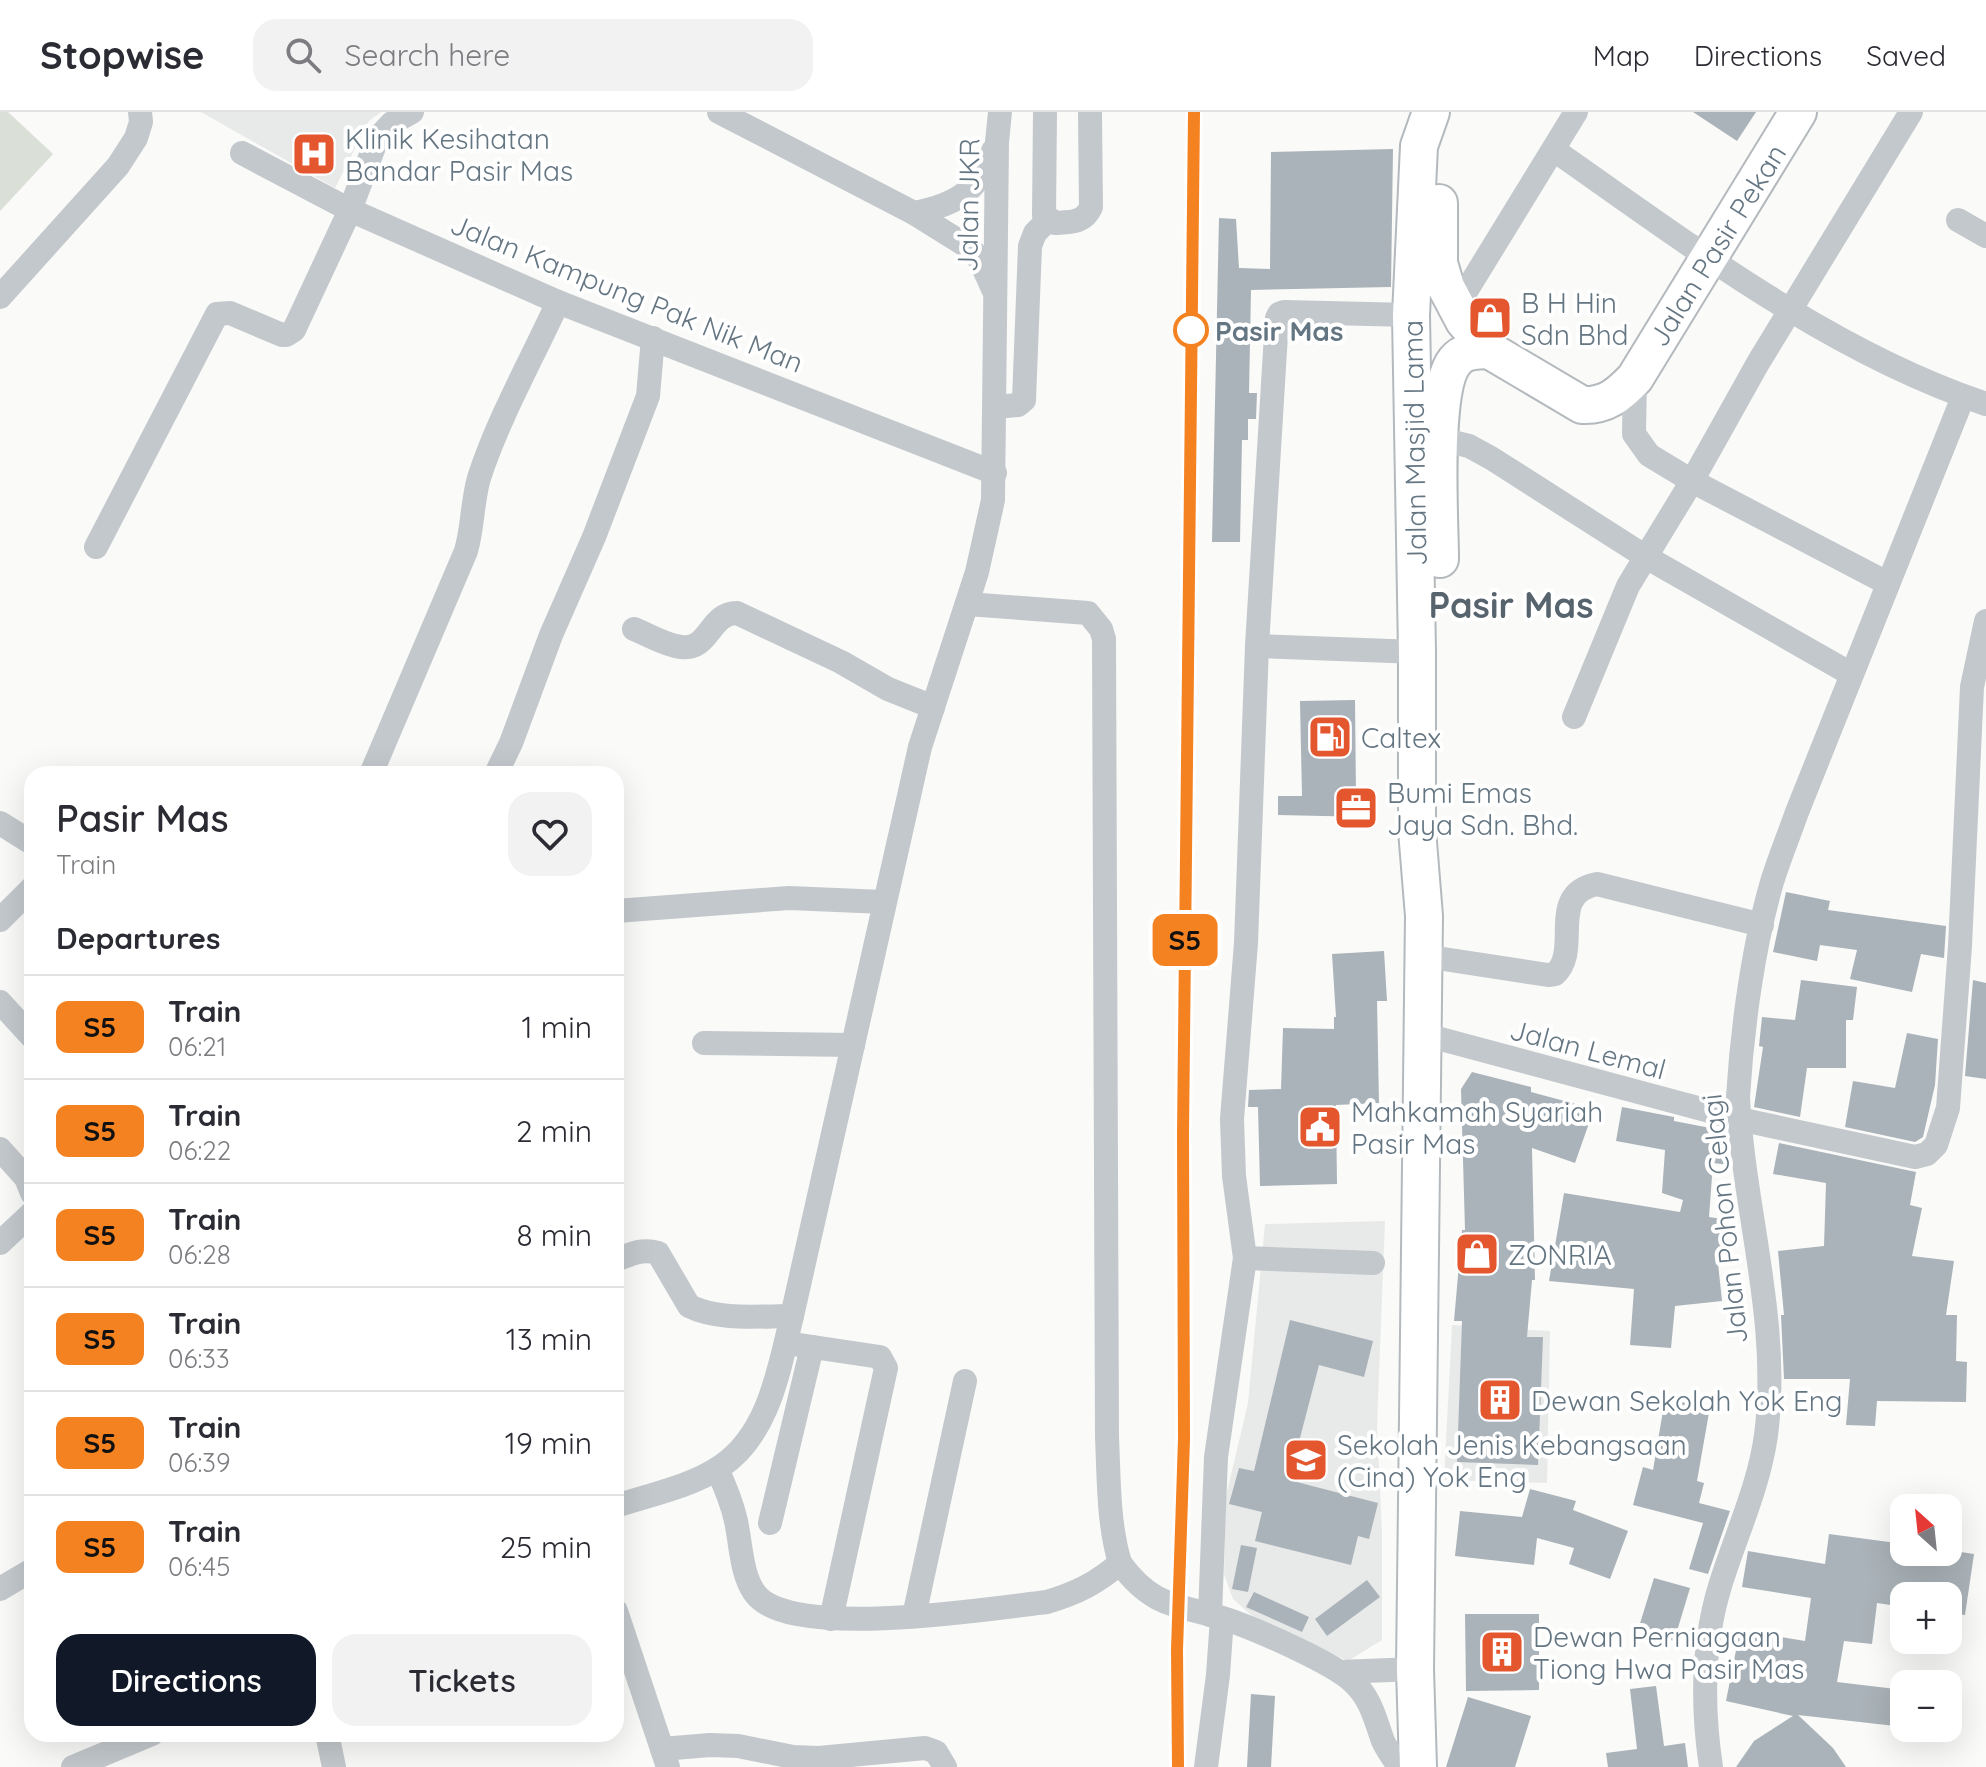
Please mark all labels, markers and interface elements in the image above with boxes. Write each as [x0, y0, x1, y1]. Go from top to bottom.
search box [253, 19, 813, 91]
text: Stopwise [40, 31, 205, 79]
icon: search [281, 33, 325, 77]
text: Search here [345, 36, 510, 74]
text: Map [1593, 38, 1650, 73]
text: Directions [1694, 38, 1822, 73]
text: Saved [1866, 38, 1946, 73]
place label: Klinik Kesihatan Bandar Pasir Mas [345, 121, 573, 188]
hospital icon: Klinik Kesihatan Bandar Pasir Mas [290, 130, 338, 178]
street label: Jalan JKR [949, 138, 987, 272]
street label: Jalan Pasir Pekan [1641, 138, 1793, 352]
street label: Jalan Kampung Pak Nik Man [446, 206, 808, 380]
place label: B H Hin Sdn Bhd [1521, 285, 1629, 352]
shop icon: B H Hin Sdn Bhd [1466, 294, 1514, 342]
marker: Pasir Mas [1174, 313, 1208, 347]
place label: Pasir Mas [1215, 313, 1343, 348]
street label: Jalan Masjid Lama [1394, 320, 1434, 566]
district label: Pasir Mas [1428, 582, 1594, 627]
fuel station icon: Caltex [1306, 713, 1354, 761]
place label: Caltex [1361, 720, 1441, 755]
place label: Bumi Emas Jaya Sdn. Bhd. [1387, 775, 1578, 842]
office icon: Bumi Emas Jaya Sdn. Bhd. [1332, 784, 1380, 832]
button: heart [508, 792, 592, 876]
text: Pasir Mas [56, 794, 229, 842]
text: Train [56, 848, 116, 881]
line badge: S5 [1149, 914, 1221, 966]
text: Departures [56, 919, 221, 957]
text: S5 [1169, 922, 1201, 957]
text: Train [168, 992, 241, 1030]
text: 1 min [522, 1008, 592, 1046]
text: S5 [84, 1009, 116, 1044]
street label: Jalan Lemal [1506, 1011, 1670, 1087]
text: 06:21 [168, 1030, 226, 1063]
street label: Jalan Pohon Celagi [1693, 1092, 1755, 1346]
place label: Mahkamah Syariah Pasir Mas [1351, 1094, 1603, 1161]
text: Train [168, 1096, 241, 1134]
public building icon: Mahkamah Syariah Pasir Mas [1296, 1103, 1344, 1151]
text: 2 min [516, 1112, 592, 1150]
text: S5 [84, 1113, 116, 1148]
text: 06:22 [168, 1134, 231, 1167]
text: Train [168, 1200, 241, 1238]
text: 8 min [516, 1216, 592, 1254]
text: S5 [84, 1217, 116, 1252]
shop icon: ZONRIA [1453, 1230, 1501, 1278]
place label: ZONRIA [1508, 1237, 1612, 1272]
text: 06:28 [168, 1238, 231, 1271]
text: Train [168, 1304, 241, 1342]
text: 13 min [506, 1320, 592, 1358]
text: S5 [84, 1321, 116, 1356]
text: 06:33 [168, 1342, 230, 1375]
building icon: Dewan Sekolah Yok Eng [1476, 1376, 1524, 1424]
place label: Dewan Sekolah Yok Eng [1531, 1383, 1843, 1418]
text: Train [168, 1408, 241, 1446]
text: 19 min [505, 1424, 592, 1462]
text: S5 [84, 1425, 116, 1460]
place label: Sekolah Jenis Kebangsaan (Cina) Yok Eng [1337, 1427, 1687, 1494]
school or university icon: Sekolah Jenis Kebangsaan (Cina) Yok Eng [1282, 1436, 1330, 1484]
text: 06:39 [168, 1446, 230, 1479]
north arrow [1890, 1494, 1962, 1566]
map controls [1890, 1494, 1962, 1742]
text: Train [168, 1512, 241, 1550]
text: 25 min [500, 1528, 592, 1566]
text: S5 [84, 1529, 116, 1564]
text: 06:45 [168, 1550, 230, 1583]
button: + [1890, 1582, 1962, 1654]
place label: Dewan Perniagaan Tiong Hwa Pasir Mas [1533, 1619, 1804, 1686]
building icon: Dewan Perniagaan Tiong Hwa Pasir Mas [1478, 1628, 1526, 1676]
button: Directions [56, 1634, 316, 1726]
button: Tickets [332, 1634, 592, 1726]
button: − [1890, 1670, 1962, 1742]

